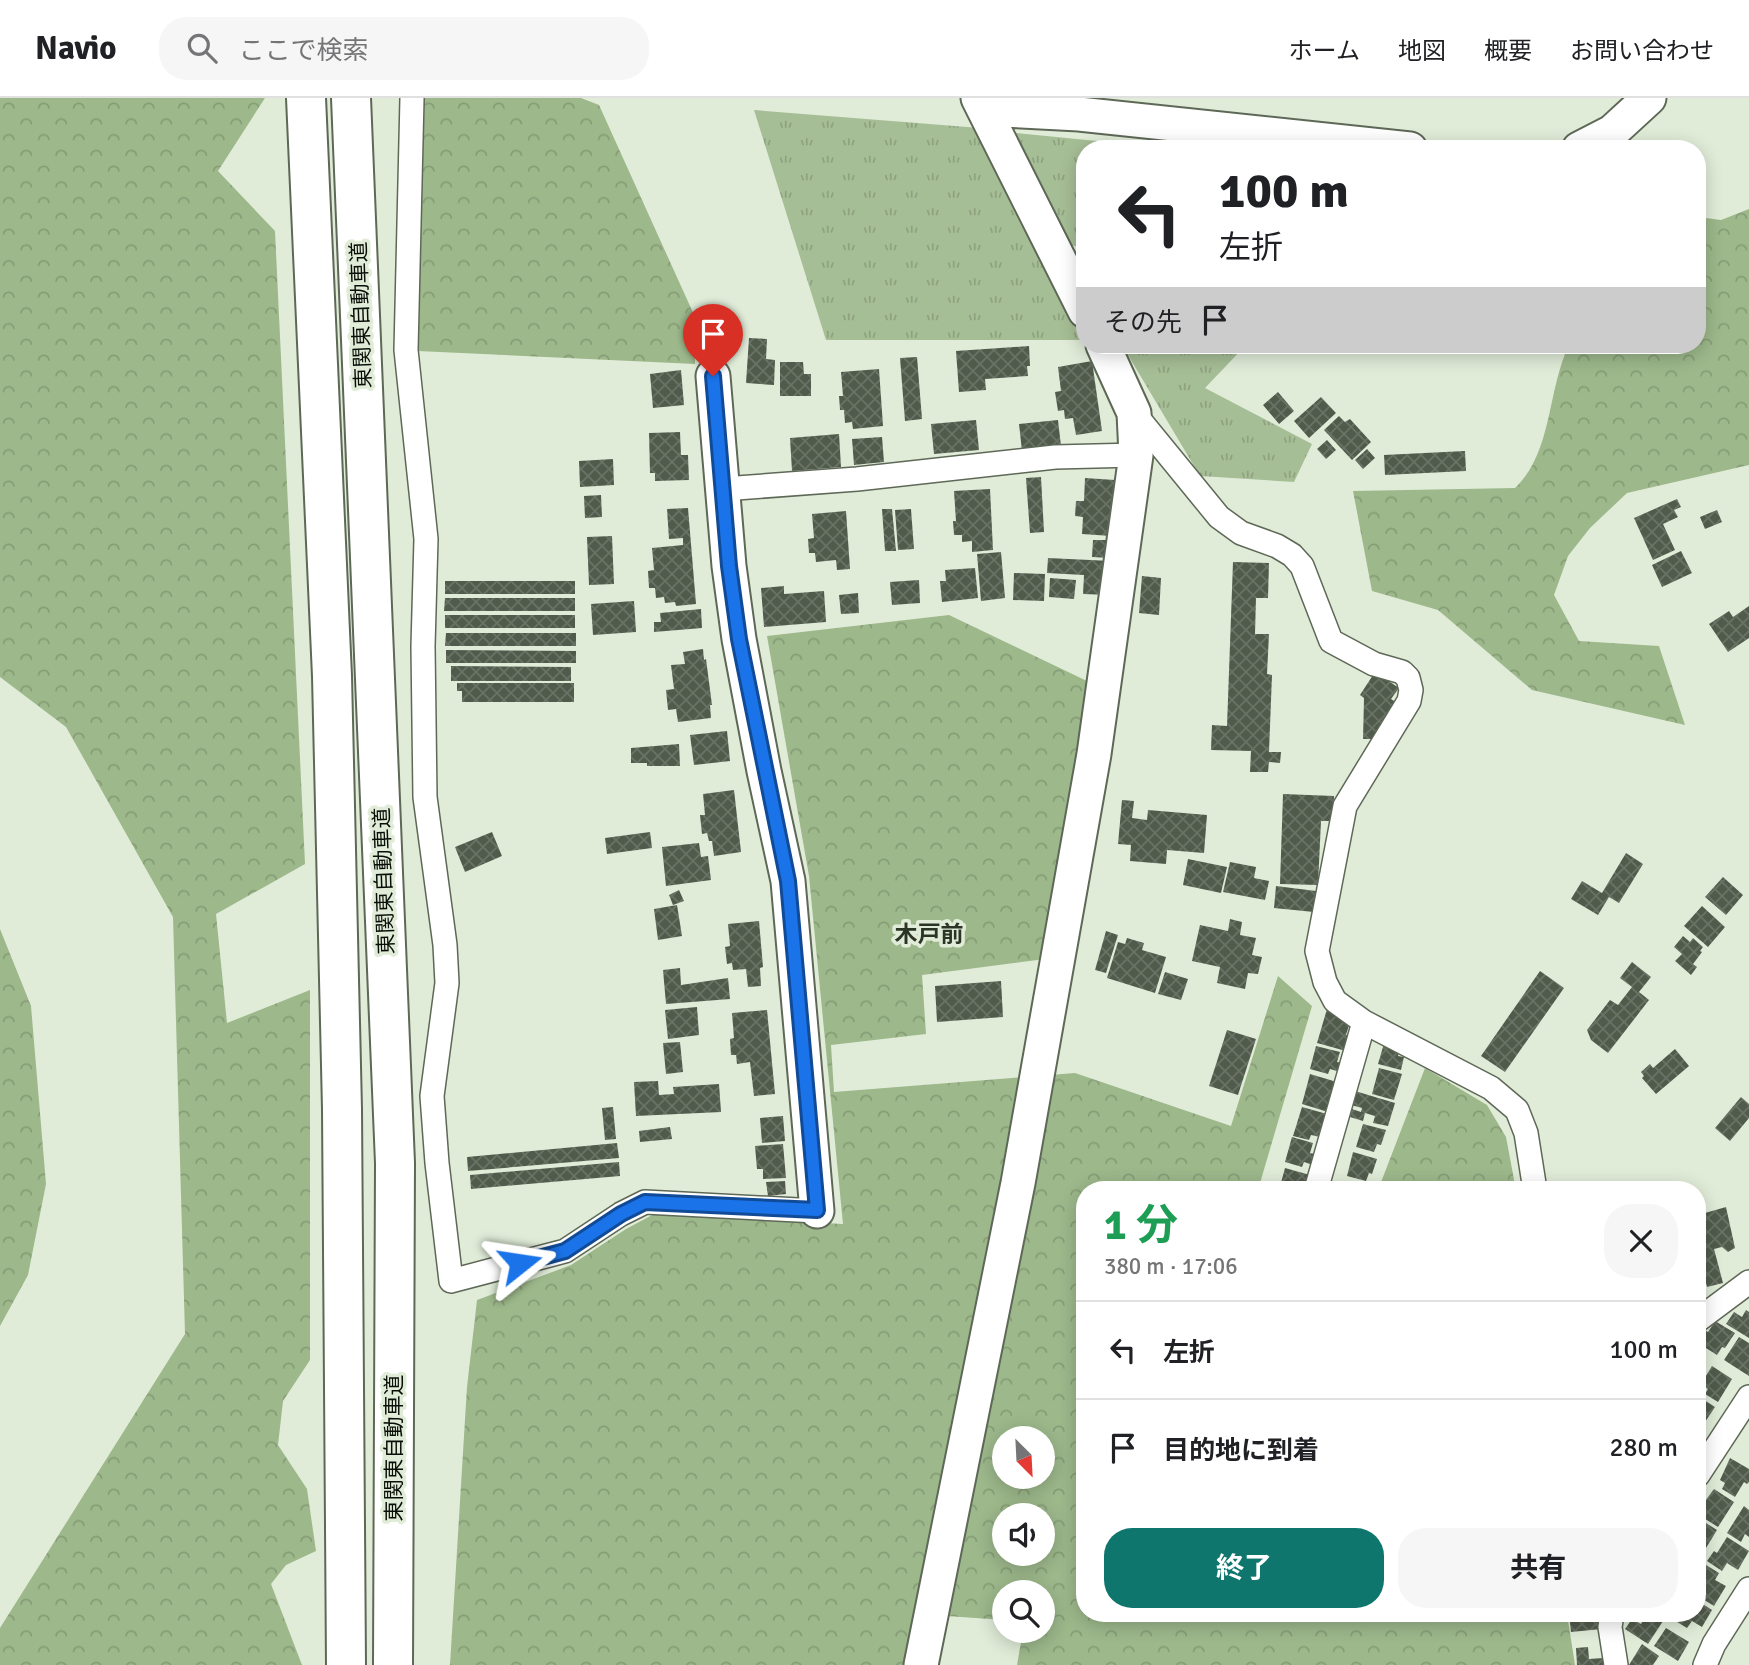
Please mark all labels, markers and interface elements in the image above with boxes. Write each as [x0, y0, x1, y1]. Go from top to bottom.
search box [159, 17, 649, 80]
text: Navio [35, 28, 117, 69]
icon: search [183, 29, 221, 67]
text: ここで検索 [239, 35, 369, 67]
text: ホーム [1289, 36, 1360, 66]
text: 地図 [1398, 36, 1446, 66]
text: 概要 [1484, 36, 1532, 66]
text: お問い合わせ [1570, 36, 1714, 66]
text: 100 m [1219, 161, 1349, 221]
icon: left [1104, 168, 1195, 259]
text: 左折 [1219, 228, 1283, 267]
street label: 東関東自動車道 [345, 241, 377, 389]
icon: arrive [1196, 301, 1234, 339]
pin [683, 304, 743, 376]
text: その先 [1104, 307, 1182, 339]
icon: arrive [694, 315, 732, 353]
street label: 東関東自動車道 [368, 807, 400, 955]
district label: 木戸前 [895, 920, 964, 949]
text: 1 分 [1104, 1200, 1178, 1251]
button: close [1604, 1204, 1678, 1278]
position arrow [483, 1226, 557, 1300]
text: 380 m · 17:06 [1104, 1252, 1238, 1281]
icon: left [1104, 1331, 1142, 1369]
text: 100 m [1609, 1334, 1678, 1366]
text: 左折 [1163, 1337, 1215, 1369]
street label: 東関東自動車道 [381, 1375, 407, 1522]
north arrow [992, 1426, 1055, 1489]
map controls [992, 1426, 1055, 1643]
icon: arrive [1104, 1429, 1142, 1467]
text: 280 m [1609, 1432, 1678, 1464]
text: 目的地に到着 [1163, 1435, 1319, 1467]
button: sound [992, 1503, 1055, 1566]
button: 終了 [1104, 1528, 1384, 1608]
button: 共有 [1398, 1528, 1678, 1608]
button: search [992, 1580, 1055, 1643]

